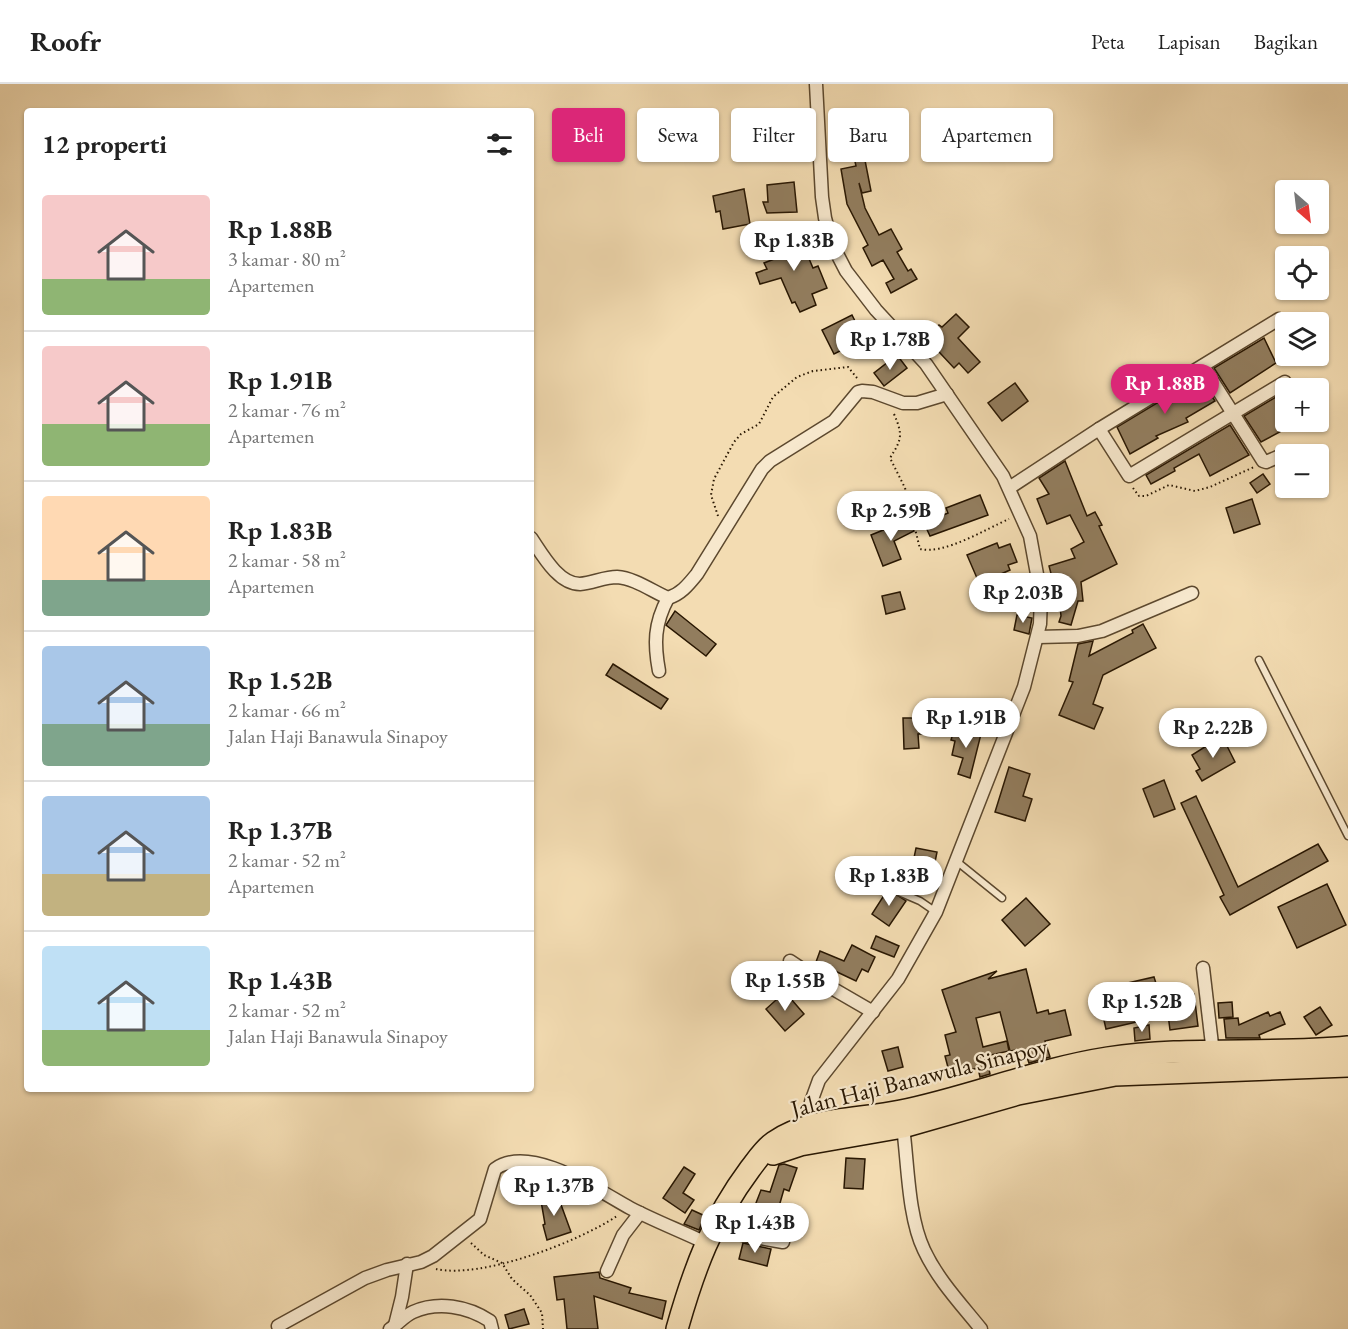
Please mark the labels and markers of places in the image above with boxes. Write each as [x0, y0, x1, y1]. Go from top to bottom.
pin: Rp 1.83B [732, 221, 856, 272]
pin: Rp 1.78B [828, 320, 952, 371]
pin: Rp 1.88B [1103, 364, 1227, 415]
pin: Rp 2.59B [829, 491, 953, 542]
pin: Rp 2.03B [961, 573, 1085, 624]
pin: Rp 1.91B [904, 698, 1028, 749]
pin: Rp 2.22B [1151, 708, 1275, 759]
pin: Rp 1.83B [827, 856, 951, 907]
pin: Rp 1.55B [723, 961, 847, 1012]
pin: Rp 1.52B [1080, 982, 1204, 1033]
pin: Rp 1.37B [492, 1166, 616, 1217]
pin: Rp 1.43B [693, 1203, 817, 1254]

